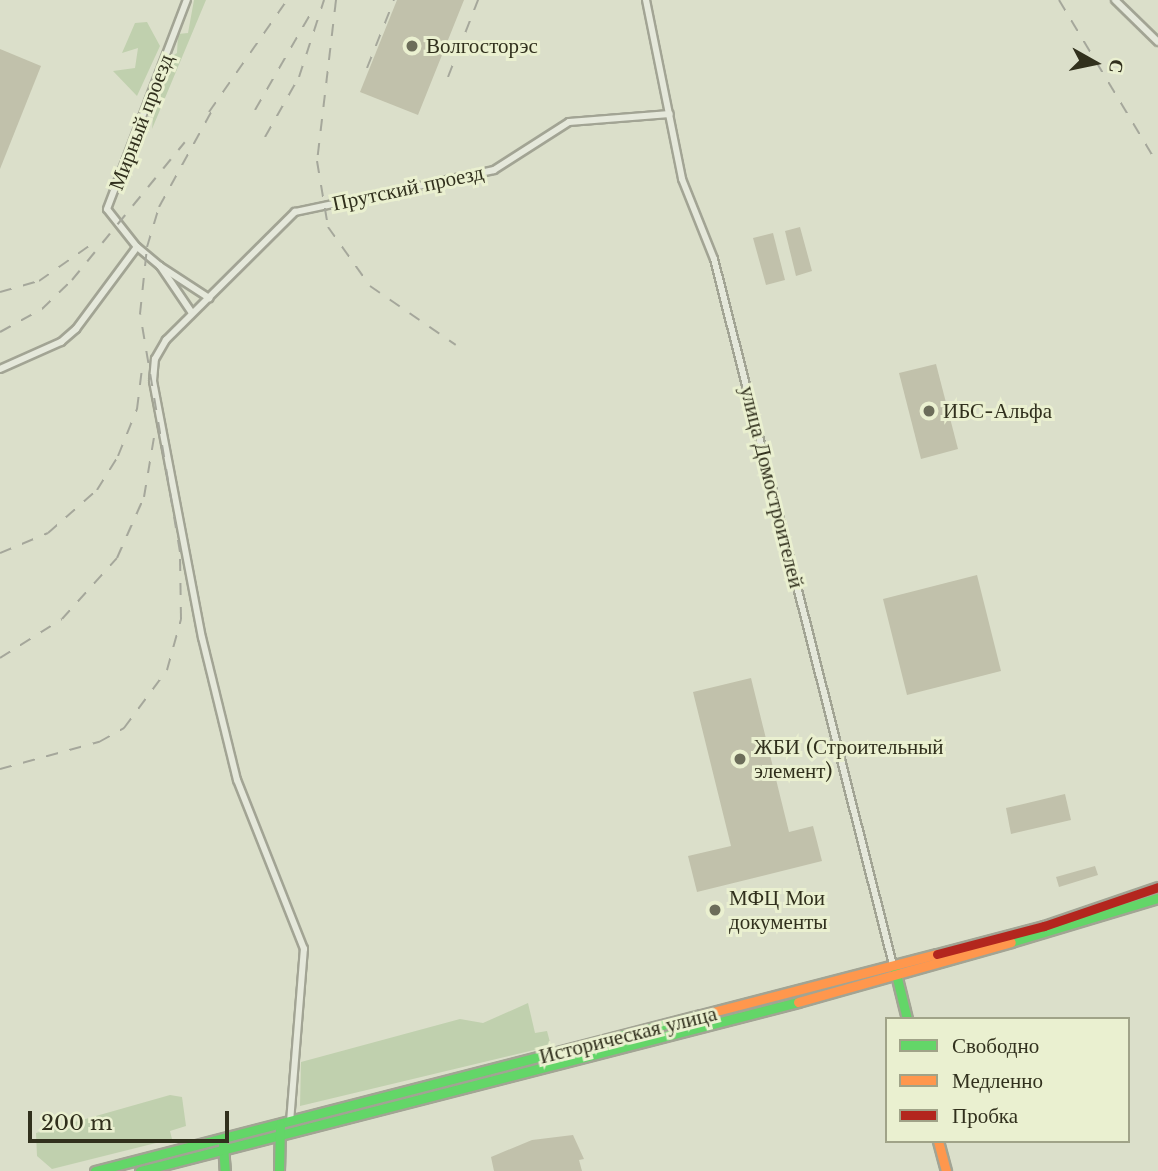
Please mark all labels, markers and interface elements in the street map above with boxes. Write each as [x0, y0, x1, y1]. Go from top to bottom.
north arrow [1060, 28, 1130, 98]
place label: Волгосторэс [426, 33, 538, 59]
marker: Волгосторэс [404, 38, 420, 54]
street label: Мирный проезд [103, 50, 179, 194]
text: С [1104, 58, 1129, 75]
street label: Прутский проезд [330, 160, 486, 216]
street label: улица Домостроителей [735, 383, 809, 591]
place label: ИБС-Альфа [943, 398, 1052, 424]
marker: ИБС-Альфа [921, 403, 937, 419]
place label: ЖБИ (Строительный элемент) [754, 734, 944, 784]
marker: ЖБИ (Строительный элемент) [732, 751, 748, 767]
place label: МФЦ Мои документы [729, 885, 827, 935]
marker: МФЦ Мои документы [707, 902, 723, 918]
street label: Историческая улица [537, 1001, 719, 1069]
legend [885, 1017, 1130, 1143]
text: Свободно [952, 1033, 1039, 1059]
text: Медленно [952, 1068, 1043, 1094]
scale bar [32, 1098, 233, 1142]
text: Пробка [952, 1103, 1018, 1129]
text: 200 m [41, 1110, 112, 1136]

